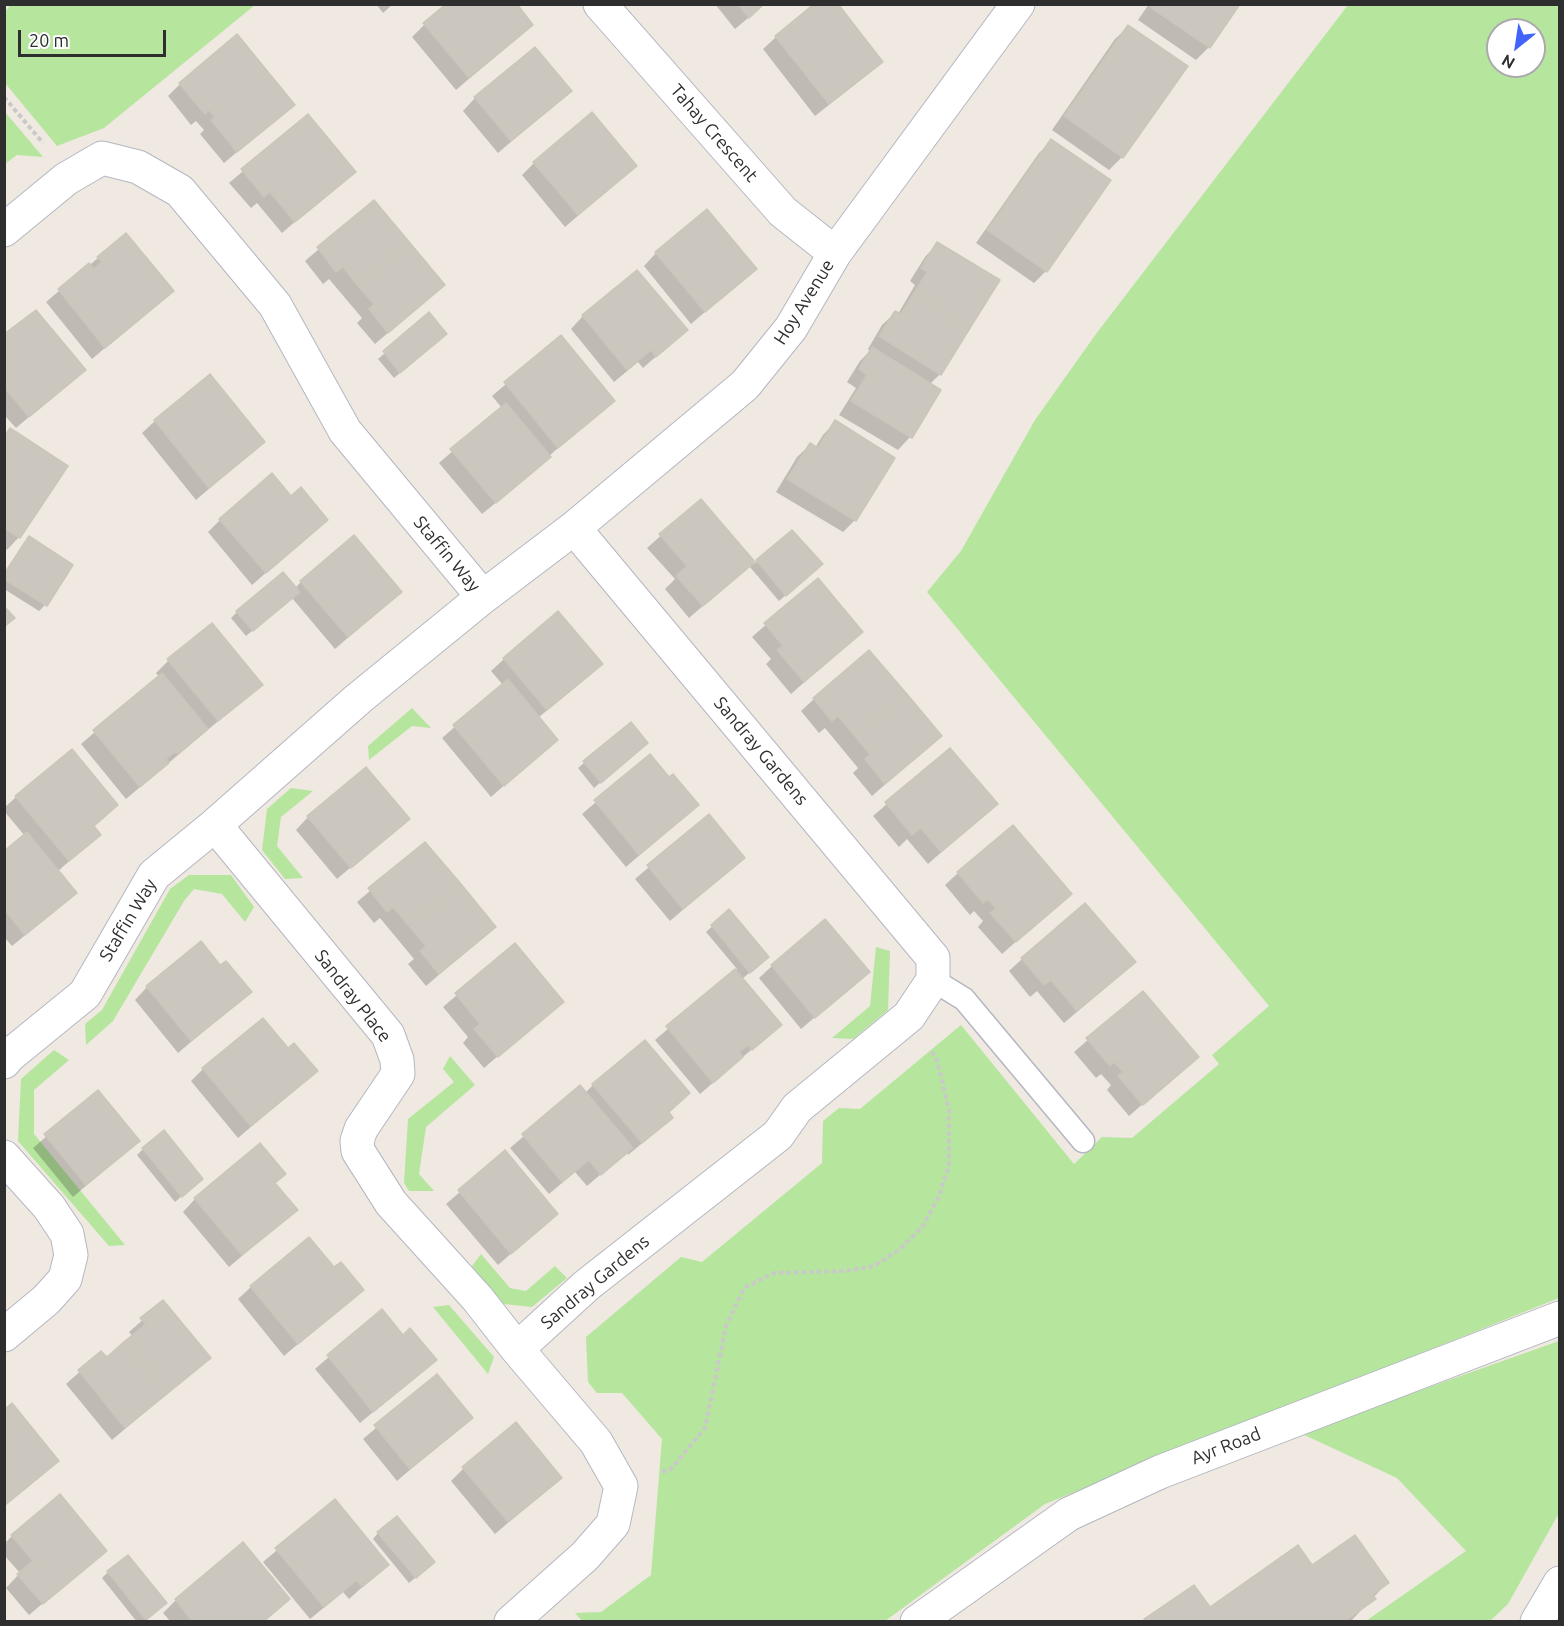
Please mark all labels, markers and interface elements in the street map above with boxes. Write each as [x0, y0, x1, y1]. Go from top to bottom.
scale bar [21, 18, 170, 56]
north arrow [1486, 18, 1546, 78]
text: 20 m [29, 30, 69, 50]
text: N [1498, 51, 1518, 73]
street label: Tahay Crescent [666, 80, 762, 186]
street label: Hoy Avenue [769, 255, 839, 349]
street label: Staffin Way [409, 512, 485, 596]
street label: Sandray Gardens [709, 692, 813, 810]
street label: Staffin Way [95, 875, 161, 965]
street label: Sandray Place [310, 945, 396, 1047]
street label: Sandray Gardens [536, 1230, 654, 1334]
street label: Ayr Road [1188, 1423, 1264, 1469]

